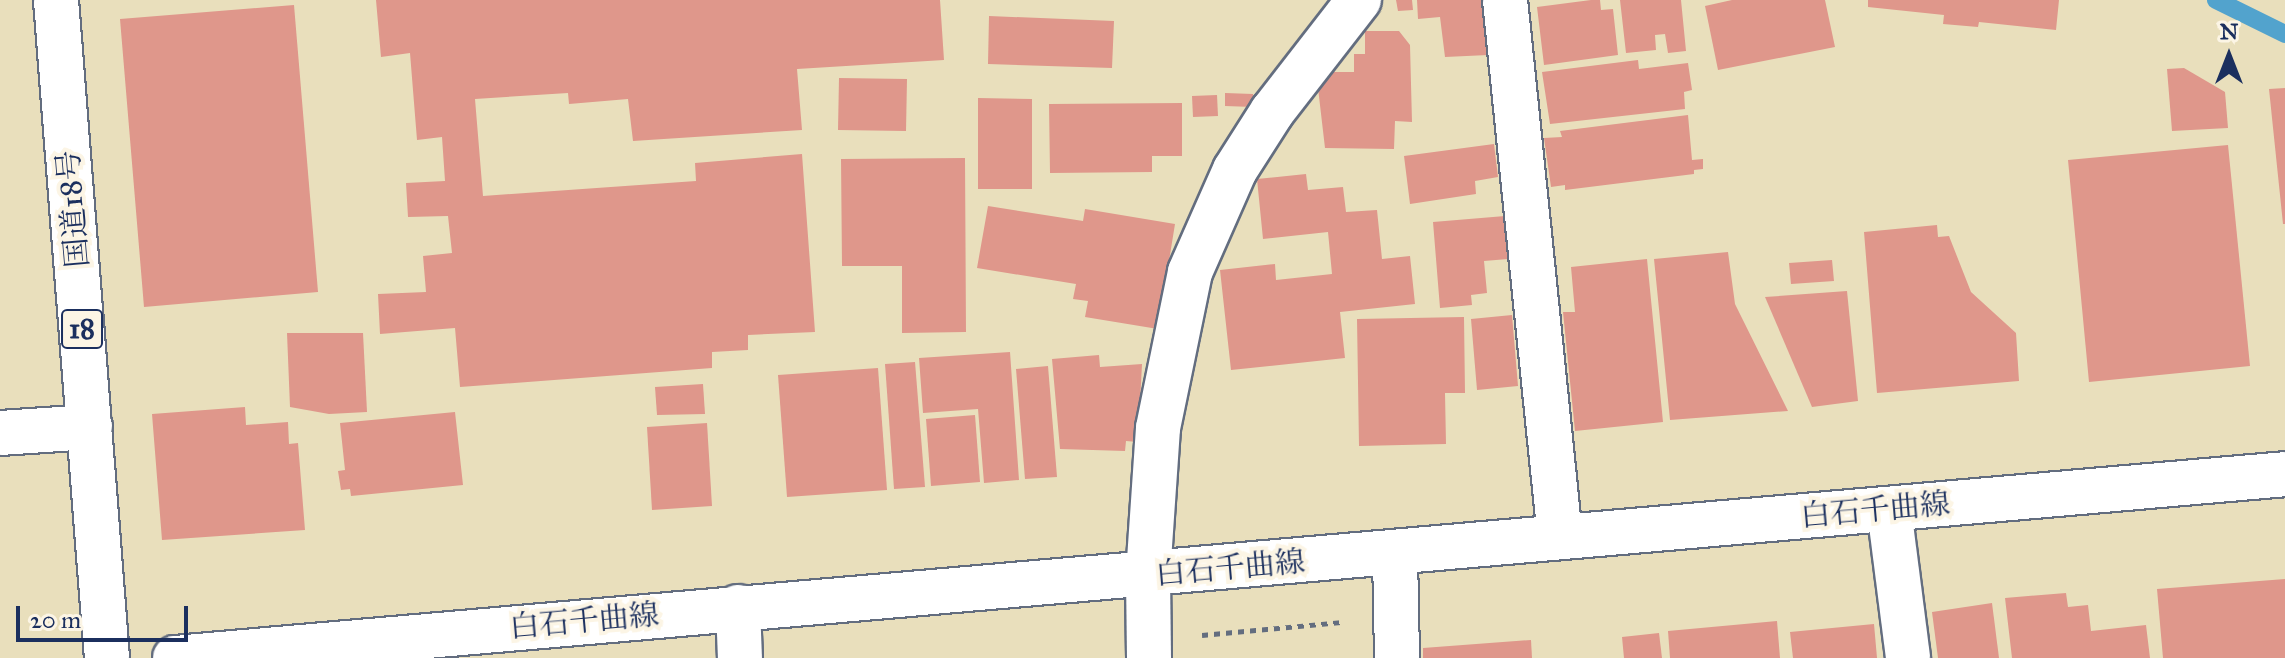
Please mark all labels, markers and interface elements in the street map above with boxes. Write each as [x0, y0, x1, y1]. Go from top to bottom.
north arrow [2189, 16, 2269, 96]
text: N [2220, 18, 2238, 45]
street label: 国道18号 [50, 149, 96, 269]
road number: 18 [60, 305, 104, 353]
street label: 白石千曲線 [1799, 486, 1951, 534]
street label: 白石千曲線 [1154, 544, 1306, 592]
scale bar [20, 590, 192, 640]
street label: 白石千曲線 [508, 597, 660, 645]
text: 20 m [30, 605, 81, 635]

